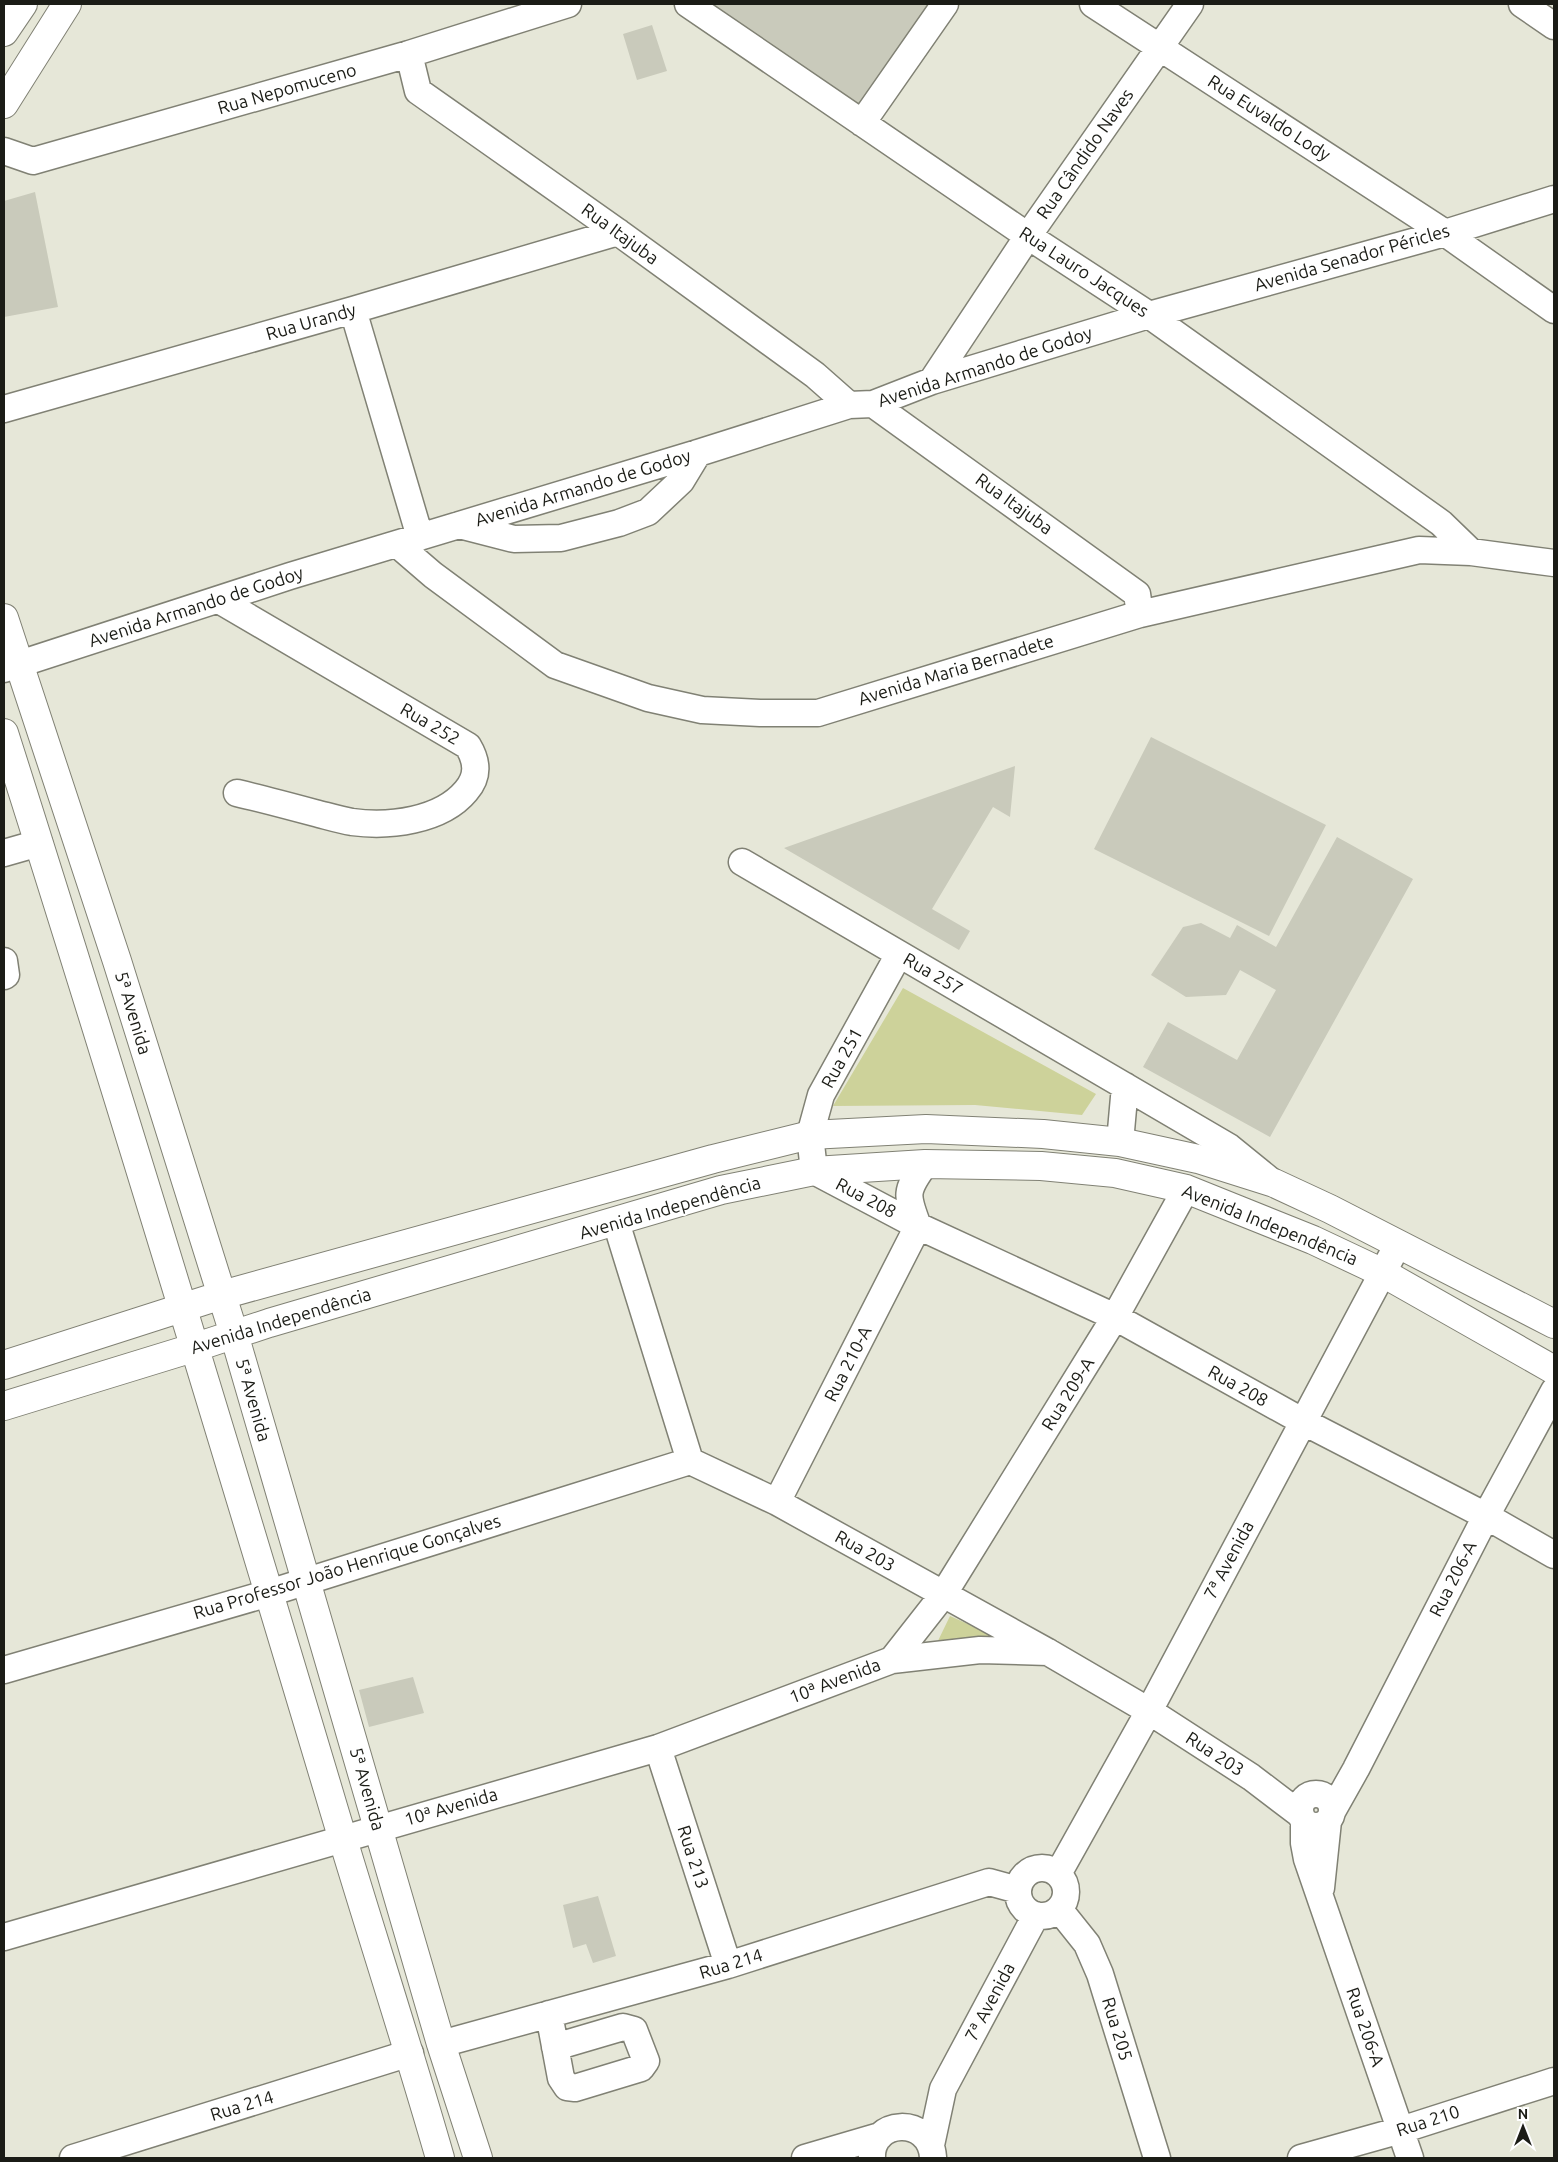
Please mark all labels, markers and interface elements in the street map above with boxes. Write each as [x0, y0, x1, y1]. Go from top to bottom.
street label: Rua Nepomuceno [215, 59, 358, 117]
street label: Rua Euvaldo Lody [1205, 70, 1335, 164]
street label: Rua Cândido Naves [1032, 84, 1137, 222]
street label: Rua Itajuba [578, 199, 663, 268]
street label: Avenida Senador Péricles [1252, 220, 1452, 294]
street label: Rua Lauro Jacques [1016, 222, 1153, 321]
street label: Rua Urandy [263, 299, 358, 343]
street label: Avenida Armando de Godoy [875, 322, 1095, 410]
street label: Avenida Armando de Godoy [473, 445, 693, 529]
street label: Rua Itajuba [972, 469, 1057, 538]
street label: Avenida Armando de Godoy [86, 562, 306, 650]
street label: Avenida Maria Bernadete [856, 630, 1056, 708]
street label: Rua 252 [397, 698, 464, 748]
street label: Rua 257 [900, 948, 967, 998]
street label: 5ª Avenida [112, 969, 156, 1057]
street label: Rua 251 [817, 1024, 866, 1091]
street label: Avenida Independência [577, 1172, 763, 1242]
street label: Rua 208 [833, 1173, 900, 1221]
street label: Avenida Independência [1180, 1180, 1361, 1268]
street label: Avenida Independência [188, 1283, 373, 1357]
street label: Rua 210-A [820, 1322, 875, 1405]
street label: Rua 209-A [1037, 1353, 1098, 1434]
street label: 5ª Avenida [233, 1356, 275, 1444]
street label: Rua 208 [1205, 1361, 1272, 1410]
street label: Rua Professor João Henrique Gonçalves [191, 1510, 503, 1622]
street label: 7ª Avenida [1199, 1517, 1257, 1602]
street label: Rua 203 [832, 1526, 899, 1575]
street label: Rua 206-A [1425, 1537, 1480, 1620]
street label: 10ª Avenida [786, 1654, 883, 1707]
street label: Rua 203 [1183, 1727, 1248, 1779]
street label: 5ª Avenida [347, 1745, 389, 1833]
street label: 10ª Avenida [402, 1783, 500, 1829]
street label: Rua 213 [674, 1823, 714, 1891]
street label: Rua 214 [697, 1944, 765, 1982]
street label: 7ª Avenida [960, 1959, 1018, 2044]
street label: Rua 206-A [1343, 1985, 1389, 2069]
street label: Rua 205 [1099, 1995, 1137, 2063]
street label: Rua 214 [208, 2086, 276, 2124]
street label: Rua 210 [1394, 2100, 1462, 2140]
north arrow [1498, 2102, 1548, 2152]
text: N [1518, 2106, 1528, 2122]

